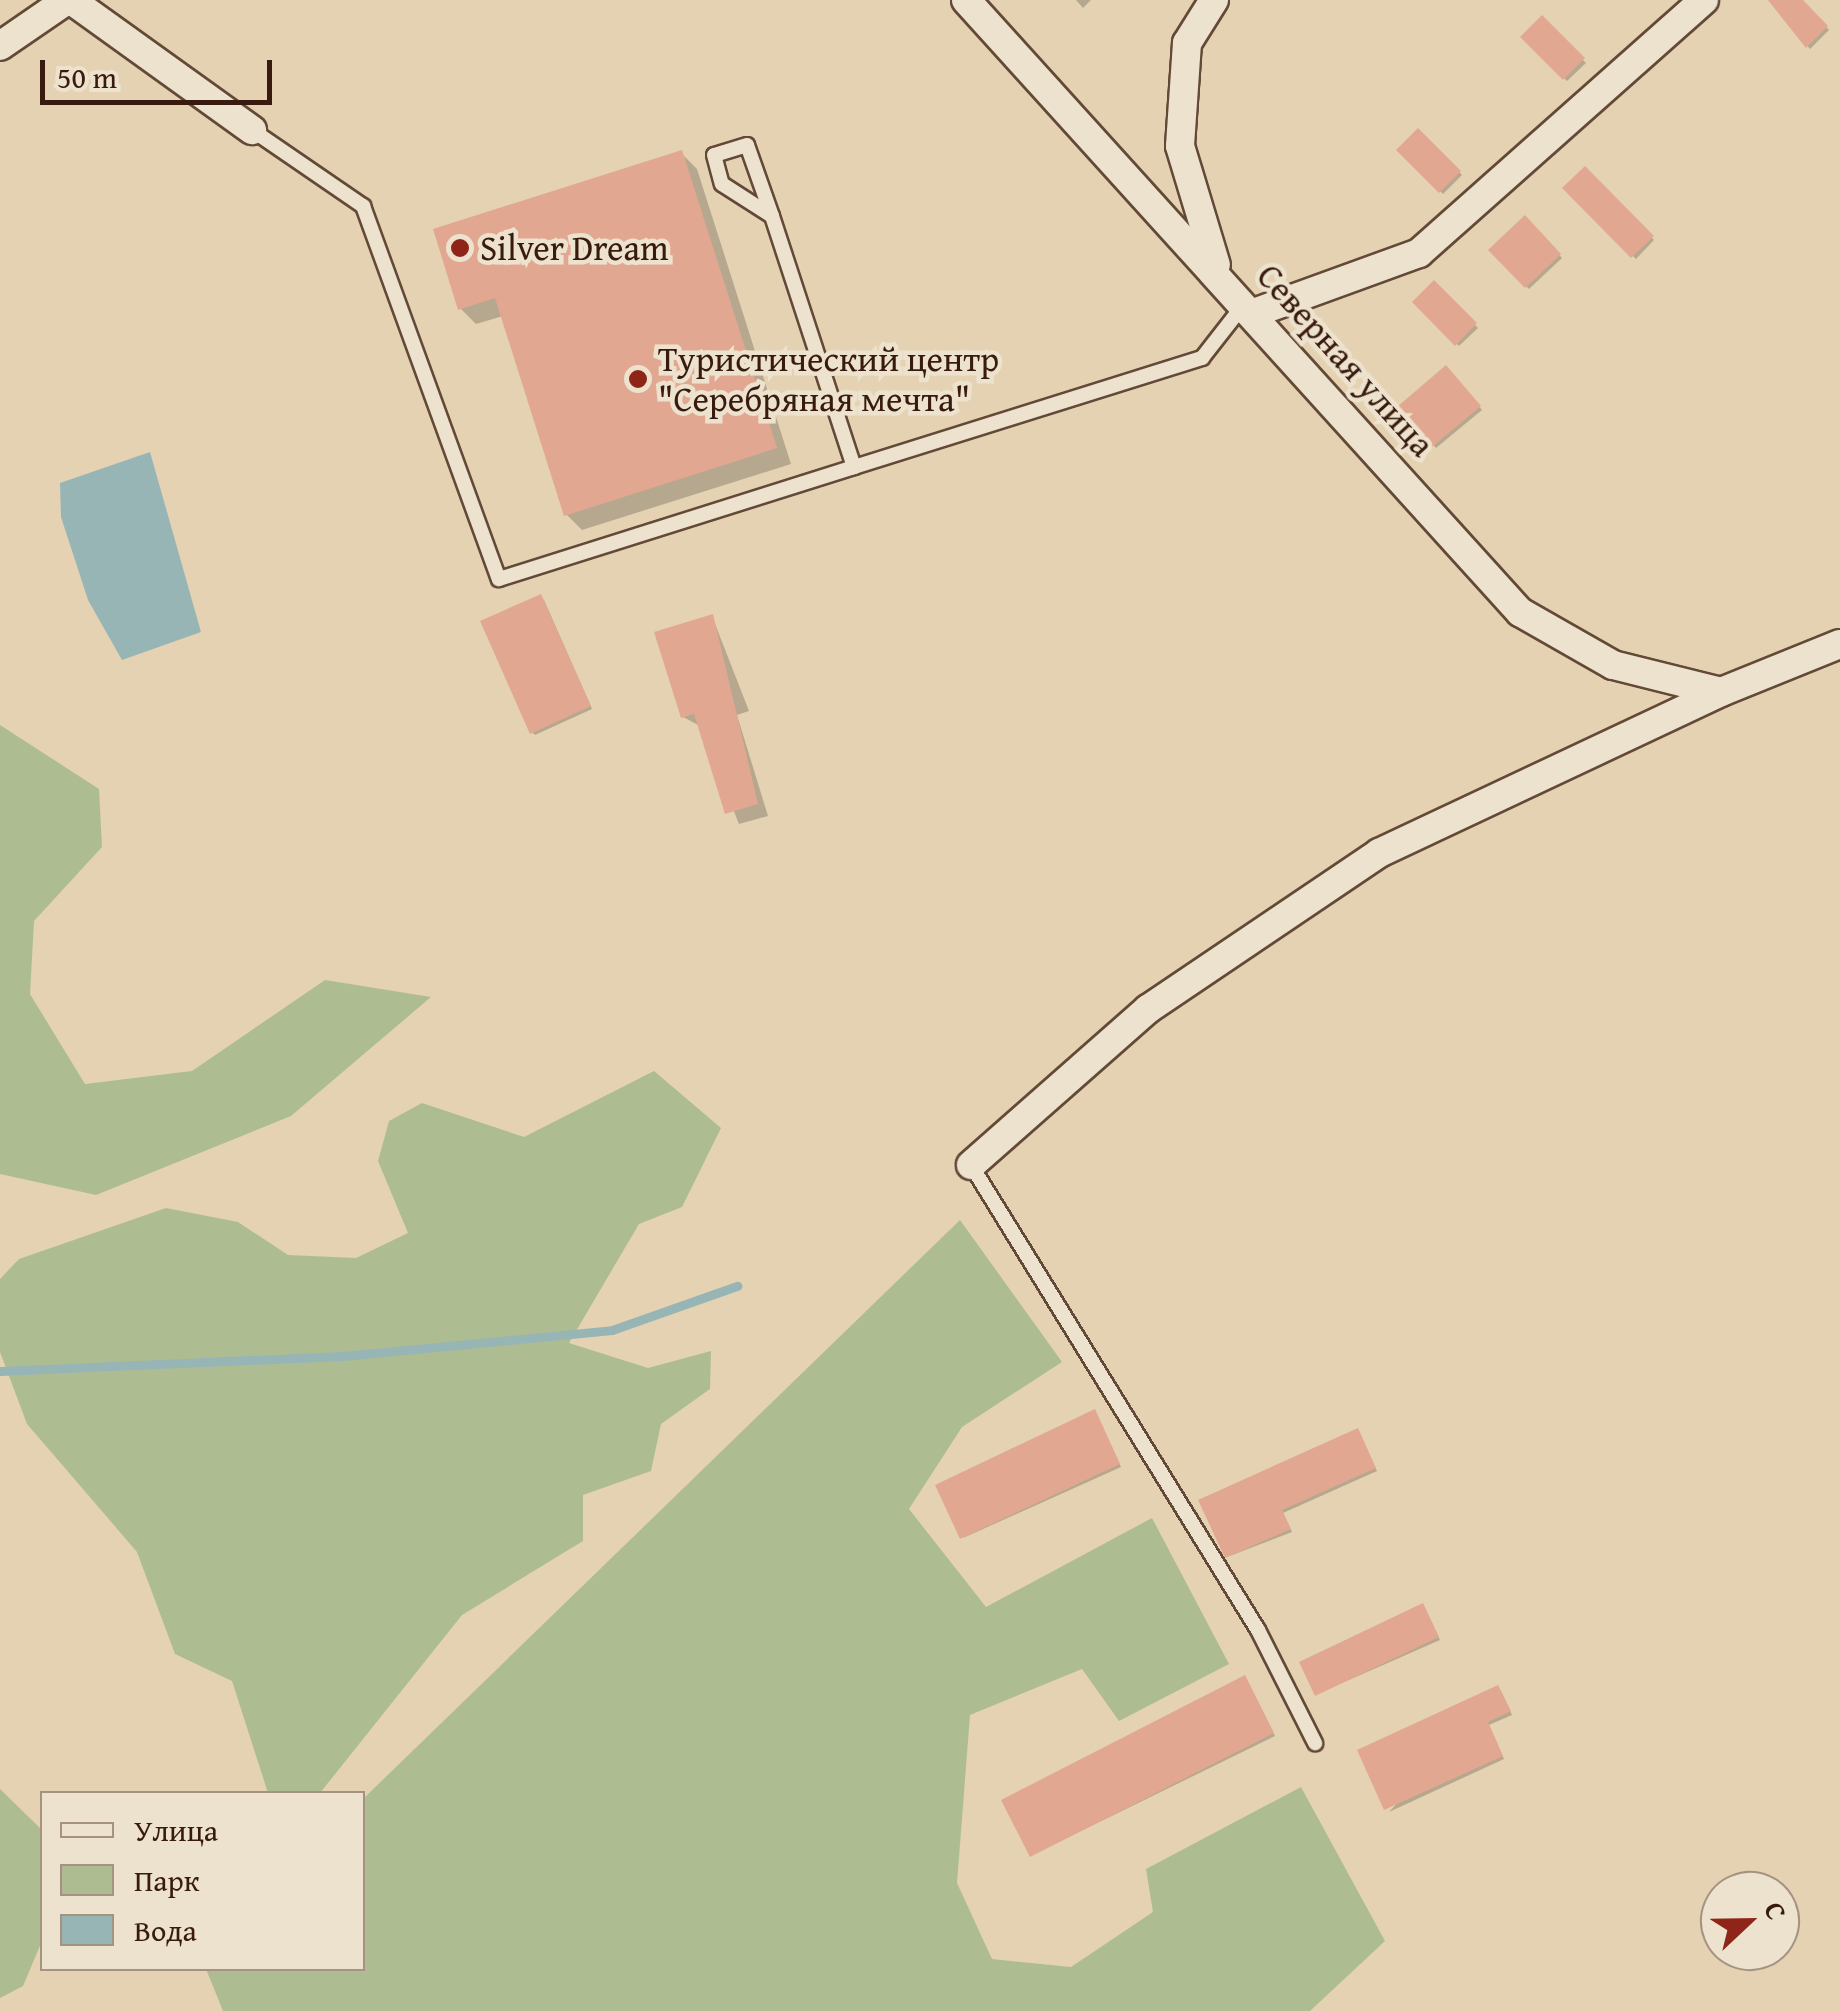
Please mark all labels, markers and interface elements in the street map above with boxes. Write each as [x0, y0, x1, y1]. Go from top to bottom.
scale bar [45, 40, 278, 102]
text: 50 m [57, 55, 117, 99]
place label: Silver Dream [480, 227, 669, 269]
marker: Silver Dream [449, 237, 471, 259]
street label: Северная улица [1249, 255, 1443, 465]
place label: Туристический центр "Серебряная мечта" [658, 338, 999, 420]
marker: Туристический центр "Серебряная мечта" [627, 368, 649, 390]
legend [40, 1791, 365, 1971]
text: Улица [134, 1808, 218, 1852]
text: Парк [134, 1858, 200, 1902]
north arrow [1700, 1871, 1800, 1971]
text: С [1754, 1895, 1798, 1925]
text: Вода [134, 1908, 197, 1952]

